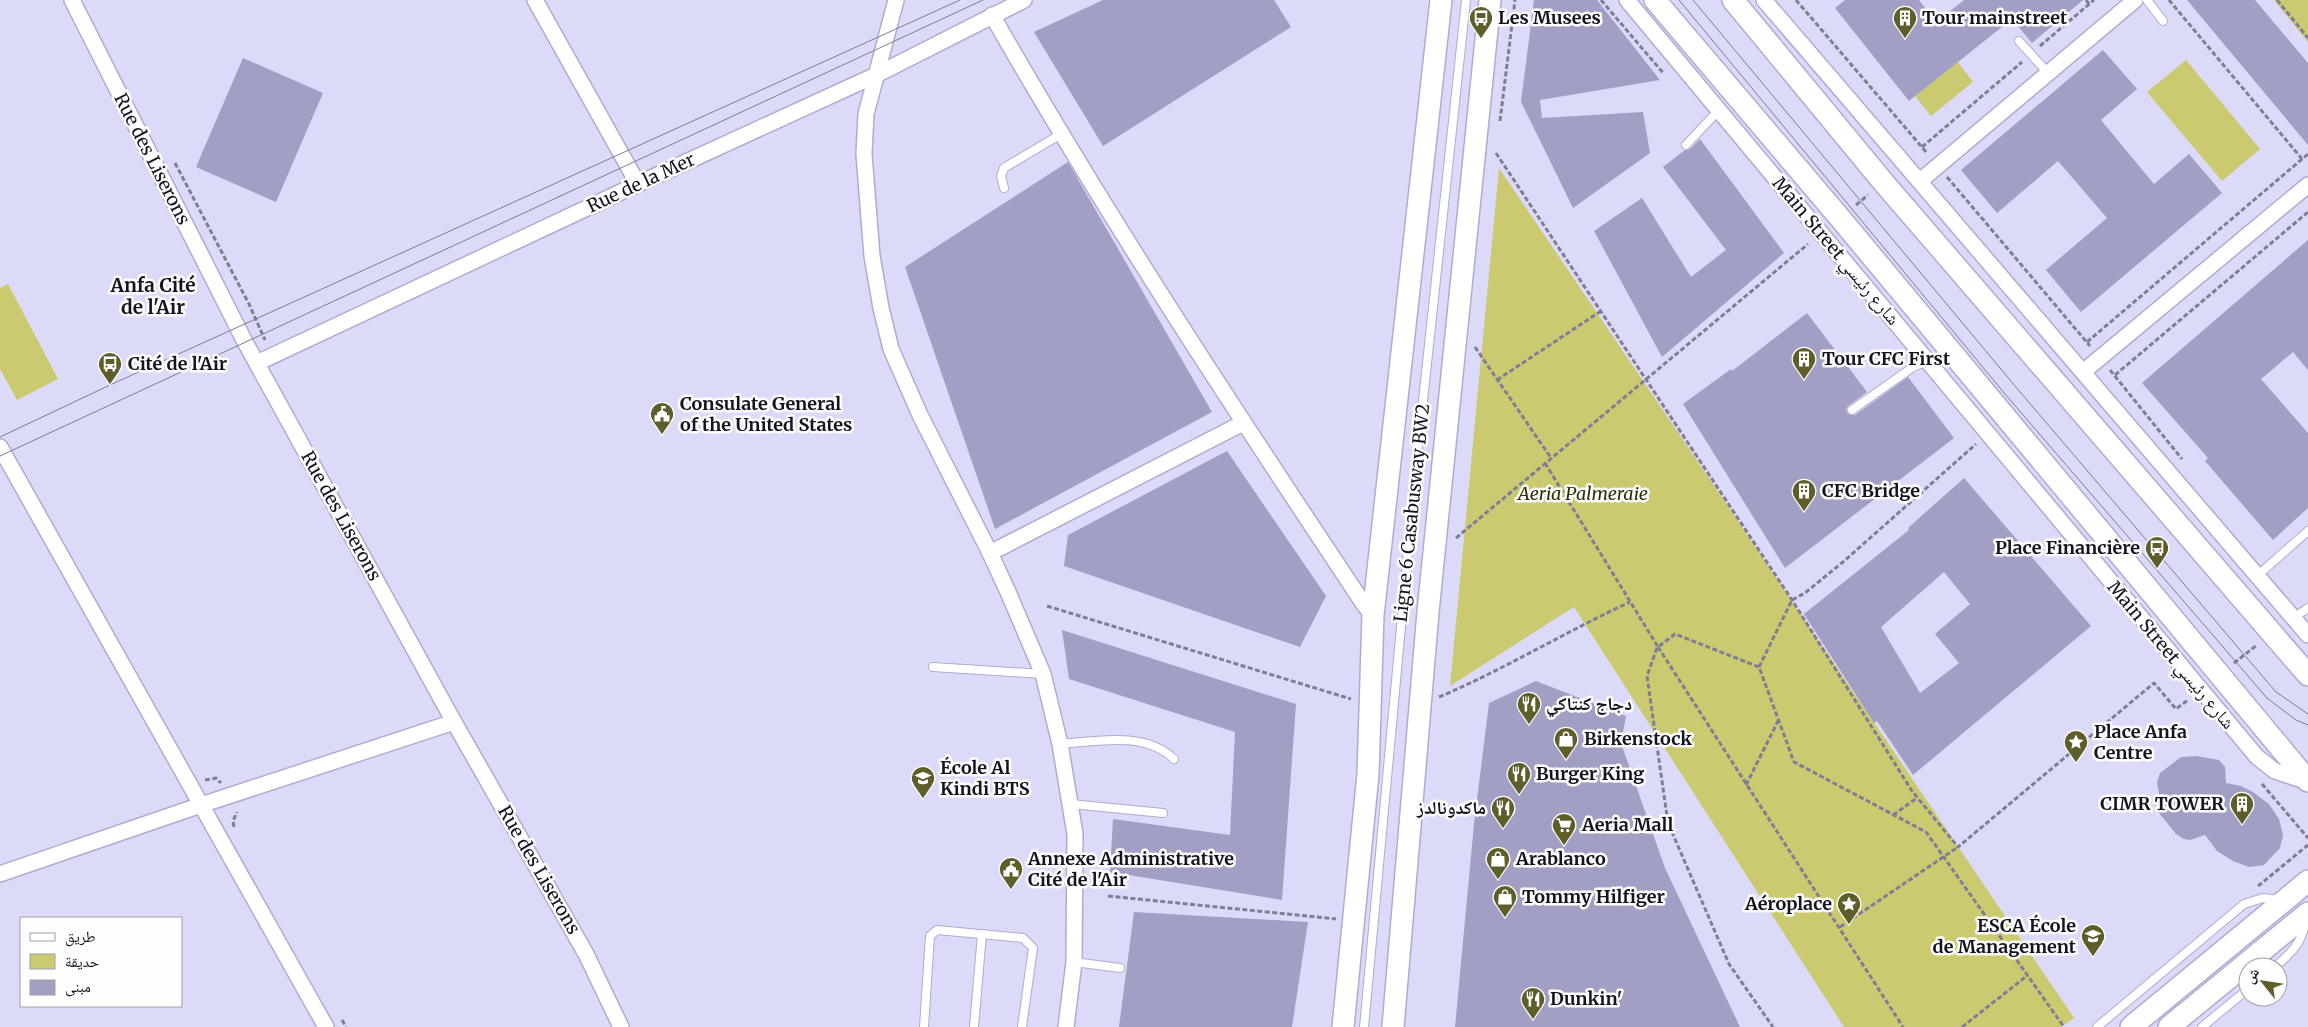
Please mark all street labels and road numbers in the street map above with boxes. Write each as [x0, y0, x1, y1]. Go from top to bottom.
street label: Rue des Liserons [109, 89, 196, 229]
street label: Rue de la Mer [583, 148, 698, 218]
street label: Main Street شارع رئيسي [1765, 172, 1905, 332]
street label: Ligne 6 Casabusway BW2 [1389, 403, 1434, 623]
street label: Rue des Liserons [296, 447, 387, 585]
street label: Main Street شارع رئيسي [2100, 576, 2240, 736]
street label: Rue des Liserons [493, 801, 586, 938]

